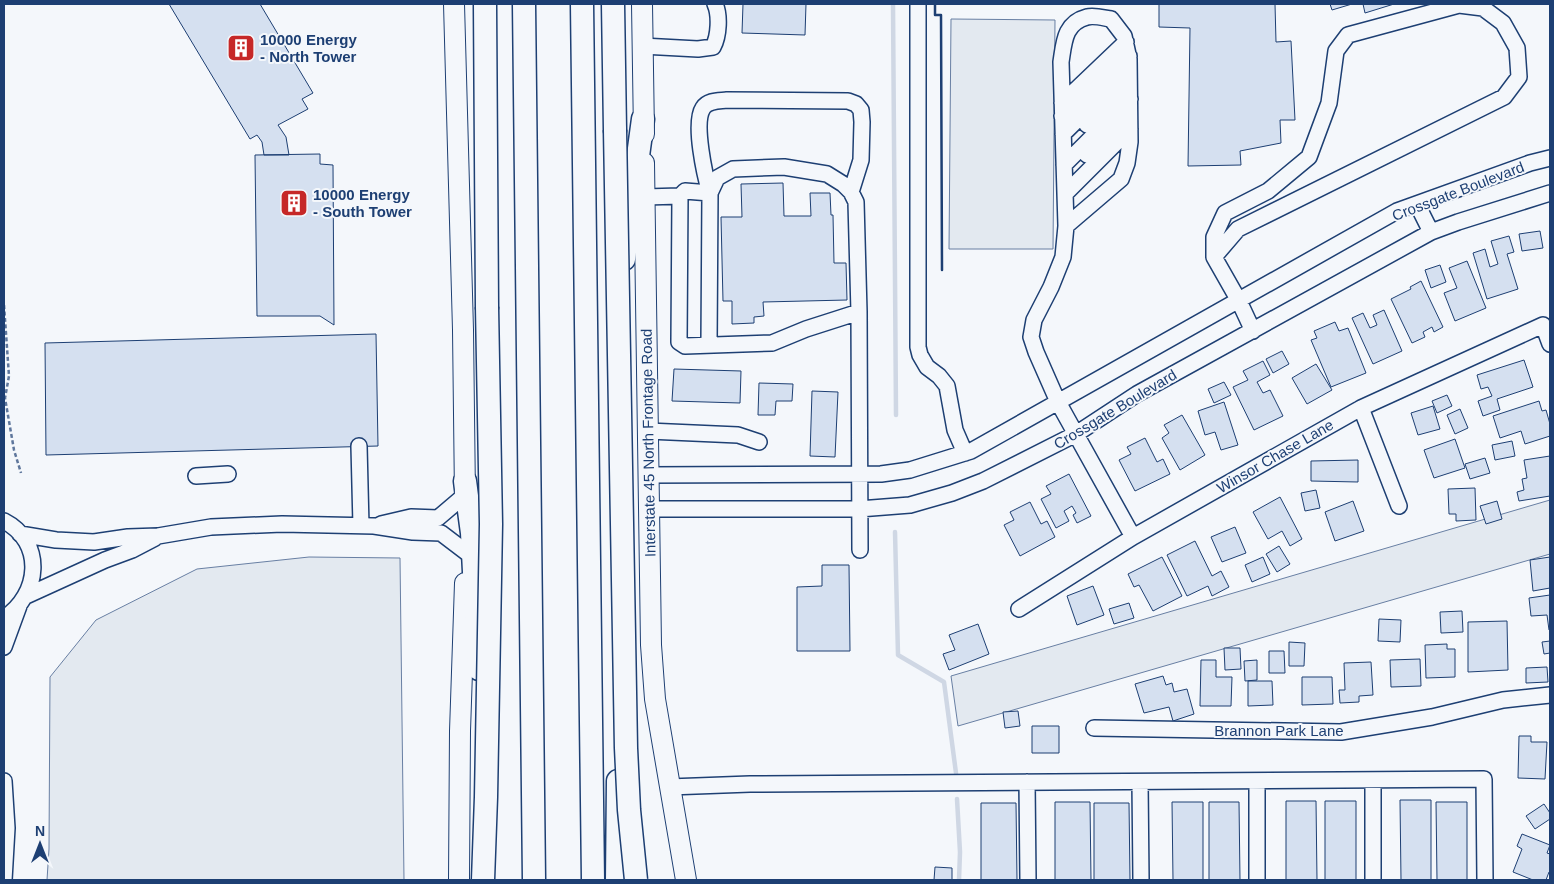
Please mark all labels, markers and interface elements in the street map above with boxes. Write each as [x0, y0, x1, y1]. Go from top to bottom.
place label: 10000 Energy - North Tower [260, 31, 357, 65]
building icon: 10000 Energy - North Tower [226, 33, 256, 63]
street label: Crossgate Boulevard [1390, 158, 1526, 224]
place label: 10000 Energy - South Tower [313, 186, 412, 220]
building icon: 10000 Energy - South Tower [279, 188, 309, 218]
street label: Interstate 45 North Frontage Road [638, 329, 658, 557]
street label: Crossgate Boulevard [1051, 366, 1179, 452]
street label: Winsor Chase Lane [1214, 416, 1336, 496]
street label: Brannon Park Lane [1214, 722, 1344, 739]
north arrow [15, 819, 65, 869]
text: N [35, 823, 45, 839]

